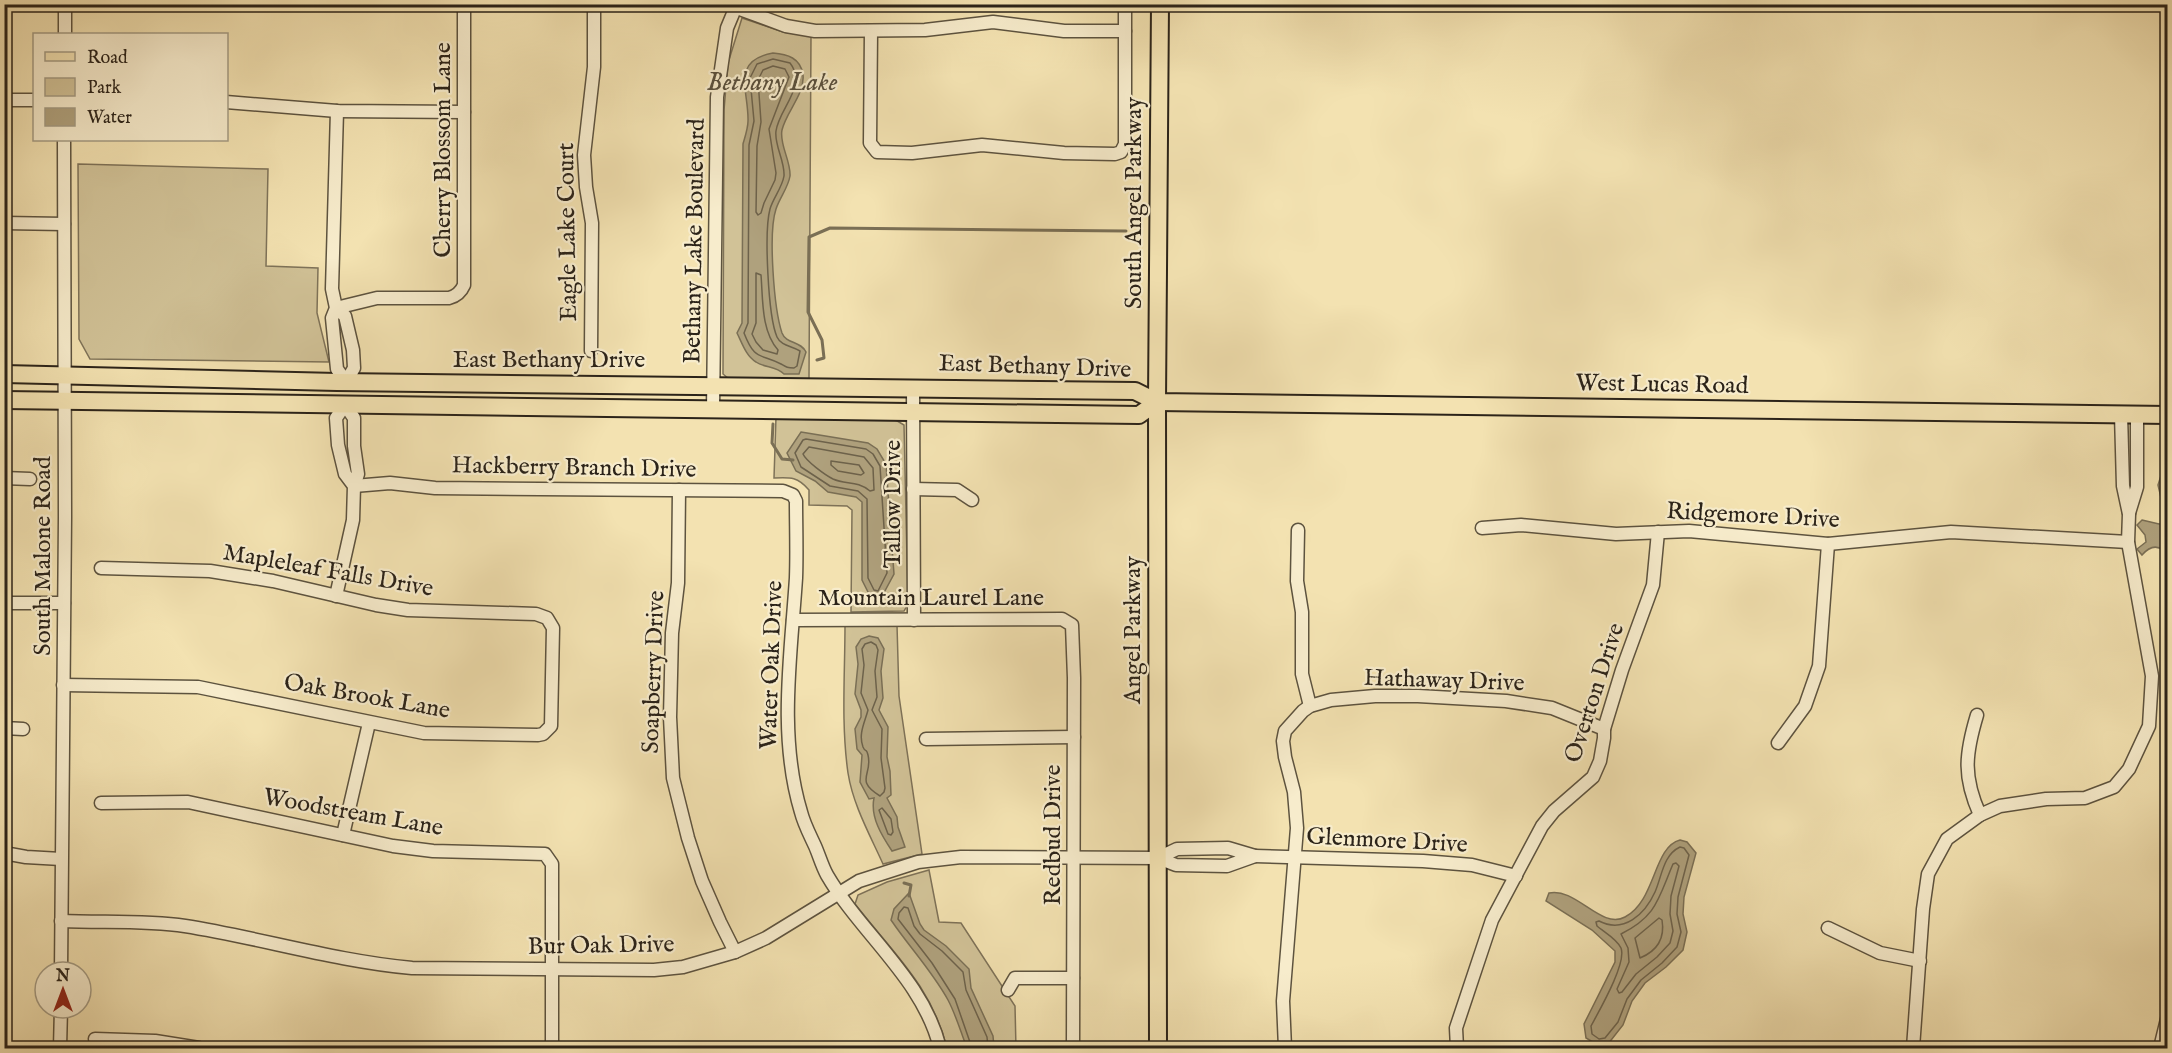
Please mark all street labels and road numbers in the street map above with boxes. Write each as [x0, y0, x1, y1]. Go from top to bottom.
street label: Cherry Blossom Lane [428, 42, 459, 258]
street label: South Angel Parkway [1119, 97, 1150, 309]
street label: Bethany Lake Boulevard [677, 118, 713, 364]
street label: Eagle Lake Court [551, 142, 585, 322]
street label: East Bethany Drive [453, 345, 645, 376]
street label: East Bethany Drive [938, 348, 1132, 386]
street label: West Lucas Road [1575, 368, 1749, 402]
street label: Tallow Drive [878, 440, 909, 568]
street label: Hackberry Branch Drive [451, 450, 697, 486]
street label: South Malone Road [28, 456, 59, 656]
street label: Ridgemore Drive [1666, 496, 1840, 536]
street label: Mapleleaf Falls Drive [220, 537, 436, 605]
street label: Angel Parkway [1118, 556, 1149, 705]
street label: Water Oak Drive [754, 580, 790, 750]
street label: Mountain Laurel Lane [818, 583, 1044, 614]
street label: Soapberry Drive [636, 590, 672, 754]
street label: Overton Drive [1558, 619, 1632, 767]
street label: Hathaway Drive [1363, 663, 1525, 699]
street label: Oak Brook Lane [282, 667, 452, 727]
street label: Redbud Drive [1038, 764, 1069, 906]
street label: Woodstream Lane [261, 782, 445, 844]
street label: Glenmore Drive [1305, 821, 1469, 861]
street label: Bur Oak Drive [527, 929, 675, 963]

